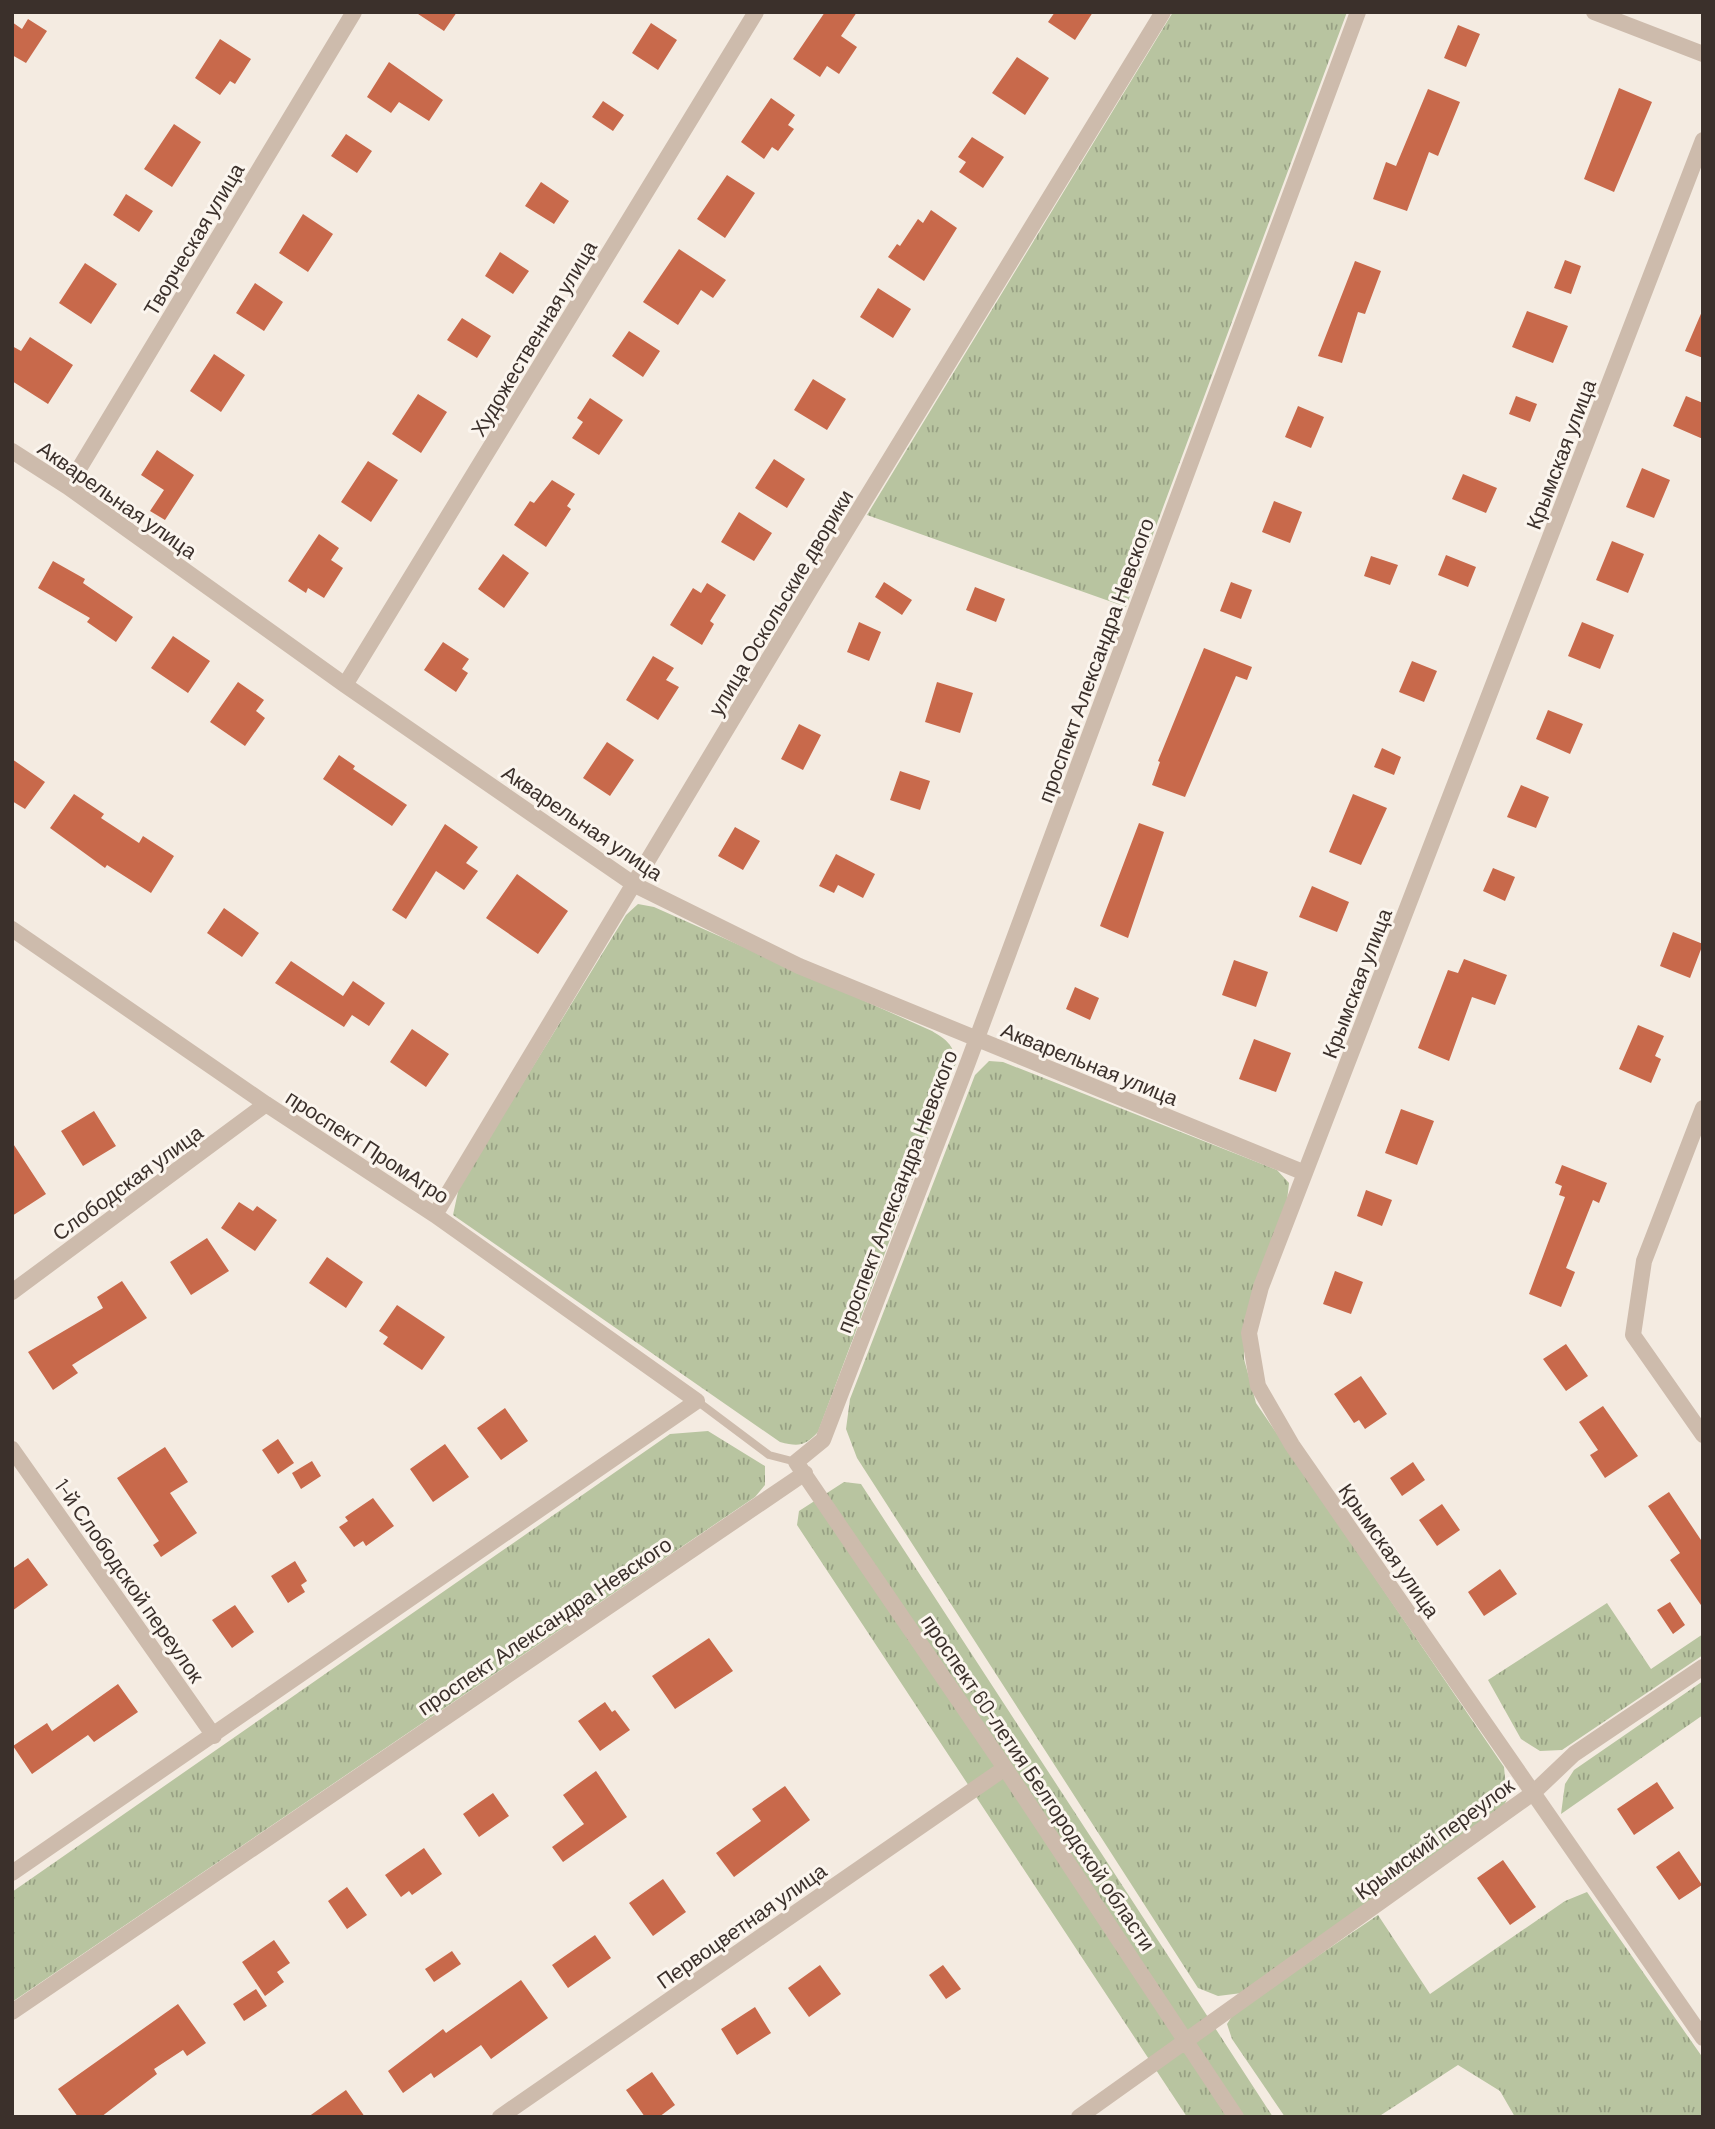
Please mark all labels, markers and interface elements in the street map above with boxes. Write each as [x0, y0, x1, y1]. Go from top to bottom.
street label: Творческая улица [138, 158, 249, 320]
street label: Художественная улица [465, 235, 601, 440]
street label: Крымская улица [1520, 375, 1600, 533]
street label: Акварельная улица [34, 435, 203, 563]
street label: улица Оскольские дворики [703, 485, 857, 719]
street label: проспект Александра Невского [1032, 514, 1158, 806]
street label: Акварельная улица [498, 759, 668, 885]
street label: Крымская улица [1316, 904, 1396, 1062]
street label: Акварельная улица [998, 1016, 1182, 1110]
street label: проспект Александра Невского [830, 1046, 962, 1336]
street label: проспект ПромАгро [282, 1084, 454, 1208]
street label: Слободская улица [47, 1119, 207, 1245]
street label: 1-й Слободской переулок [50, 1473, 211, 1688]
street label: Крымская улица [1334, 1478, 1446, 1622]
street label: проспект Александра Невского [412, 1531, 676, 1719]
street label: проспект 60-летия Белгородской области [917, 1609, 1161, 1955]
street label: Крымский переулок [1350, 1771, 1519, 1904]
street label: Первоцветная улица [651, 1857, 831, 1993]

